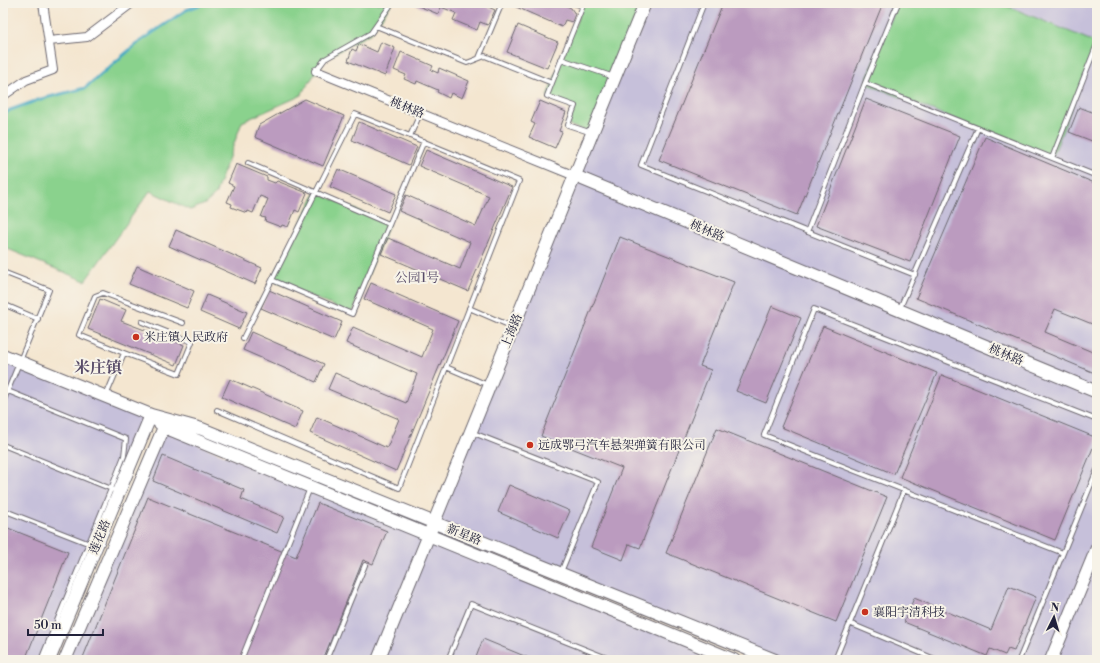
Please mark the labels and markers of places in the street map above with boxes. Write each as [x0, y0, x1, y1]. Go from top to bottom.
place label: 米庄镇人民政府 [144, 330, 228, 345]
marker: 米庄镇人民政府 [131, 332, 141, 342]
place label: 远成鄂弓汽车悬架弹簧有限公司 [538, 438, 706, 453]
marker: 远成鄂弓汽车悬架弹簧有限公司 [525, 440, 535, 450]
place label: 襄阳宇清科技 [873, 605, 945, 620]
marker: 襄阳宇清科技 [860, 607, 870, 617]

